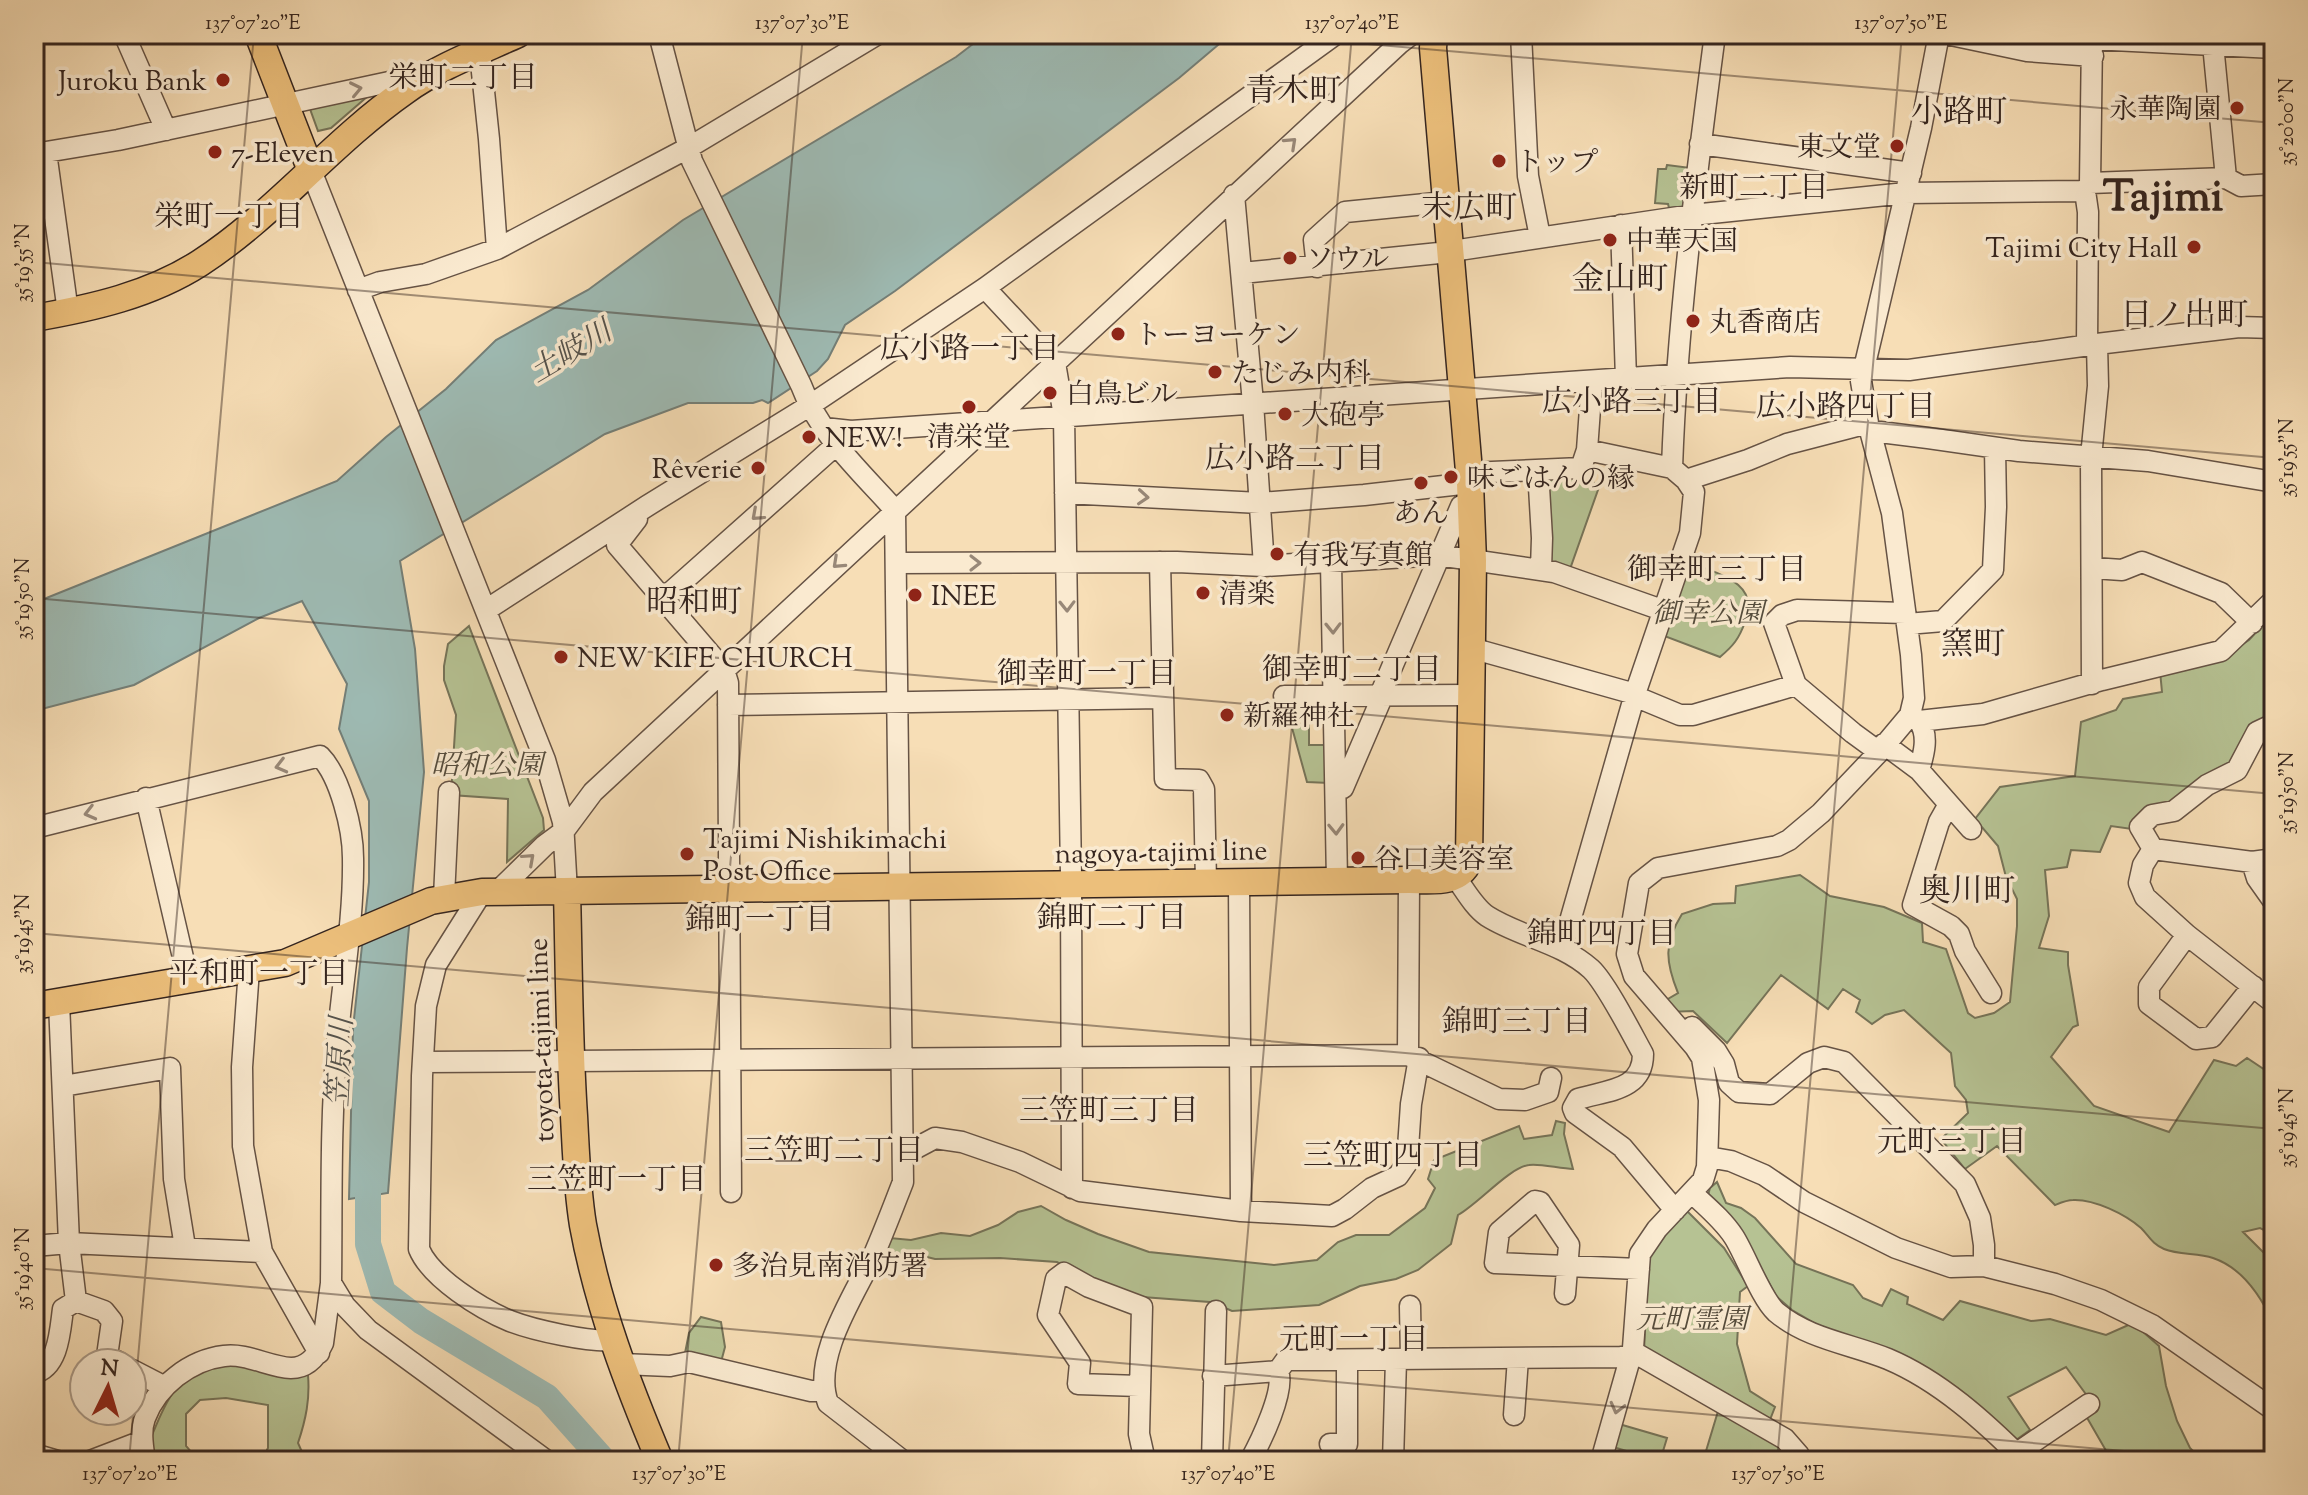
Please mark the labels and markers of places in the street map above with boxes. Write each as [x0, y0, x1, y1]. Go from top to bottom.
place label: Juroku Bank [56, 63, 207, 103]
marker: Juroku Bank [214, 71, 232, 89]
place label: 永華陶園 [2109, 91, 2221, 131]
marker: 永華陶園 [2228, 99, 2246, 117]
place label: 東文堂 [1797, 129, 1881, 169]
place label: 7-Eleven [231, 135, 335, 175]
marker: 東文堂 [1888, 137, 1906, 155]
marker: 7-Eleven [206, 143, 224, 161]
place label: トップ [1515, 144, 1598, 184]
marker: トップ [1490, 152, 1508, 170]
place label: 中華天国 [1626, 223, 1738, 263]
place label: Tajimi City Hall [1985, 230, 2178, 270]
marker: 中華天国 [1601, 231, 1619, 249]
marker: Tajimi City Hall [2185, 238, 2203, 256]
place label: ソウル [1306, 241, 1389, 281]
marker: ソウル [1281, 249, 1299, 267]
place label: 丸香商店 [1709, 304, 1821, 344]
marker: 丸香商店 [1684, 312, 1702, 330]
place label: トーヨーケン [1134, 317, 1301, 357]
marker: トーヨーケン [1109, 325, 1127, 343]
place label: たじみ内科 [1231, 355, 1371, 395]
marker: たじみ内科 [1206, 363, 1224, 381]
place label: 白鳥ビル [1066, 376, 1178, 416]
marker: 白鳥ビル [1041, 384, 1059, 402]
place label: 大砲亭 [1301, 397, 1385, 437]
marker: 清栄堂 [960, 398, 978, 416]
marker: 大砲亭 [1276, 405, 1294, 423]
place label: 清栄堂 [927, 419, 1011, 459]
place label: NEW! [825, 420, 903, 460]
marker: NEW! [800, 428, 818, 446]
place label: Rêverie [652, 451, 742, 491]
marker: Rêverie [749, 459, 767, 477]
place label: 味ごはんの縁 [1467, 460, 1635, 500]
marker: 味ごはんの縁 [1442, 468, 1460, 486]
marker: あん [1412, 474, 1430, 492]
place label: あん [1393, 495, 1449, 535]
place label: 有我写真館 [1293, 537, 1433, 577]
marker: 有我写真館 [1268, 545, 1286, 563]
place label: 清楽 [1219, 576, 1275, 616]
place label: INEE [931, 578, 996, 618]
marker: 清楽 [1194, 584, 1212, 602]
marker: INEE [906, 586, 924, 604]
place label: NEW KIFE CHURCH [577, 640, 853, 680]
marker: NEW KIFE CHURCH [552, 648, 570, 666]
place label: 新羅神社 [1243, 698, 1355, 738]
marker: 新羅神社 [1218, 706, 1236, 724]
place label: Tajimi Nishikimachi Post Office [703, 821, 947, 893]
place label: 谷口美容室 [1374, 841, 1514, 881]
marker: Tajimi Nishikimachi Post Office [678, 845, 696, 863]
marker: 谷口美容室 [1349, 849, 1367, 867]
place label: 多治見南消防署 [732, 1248, 928, 1288]
marker: 多治見南消防署 [707, 1256, 725, 1274]

